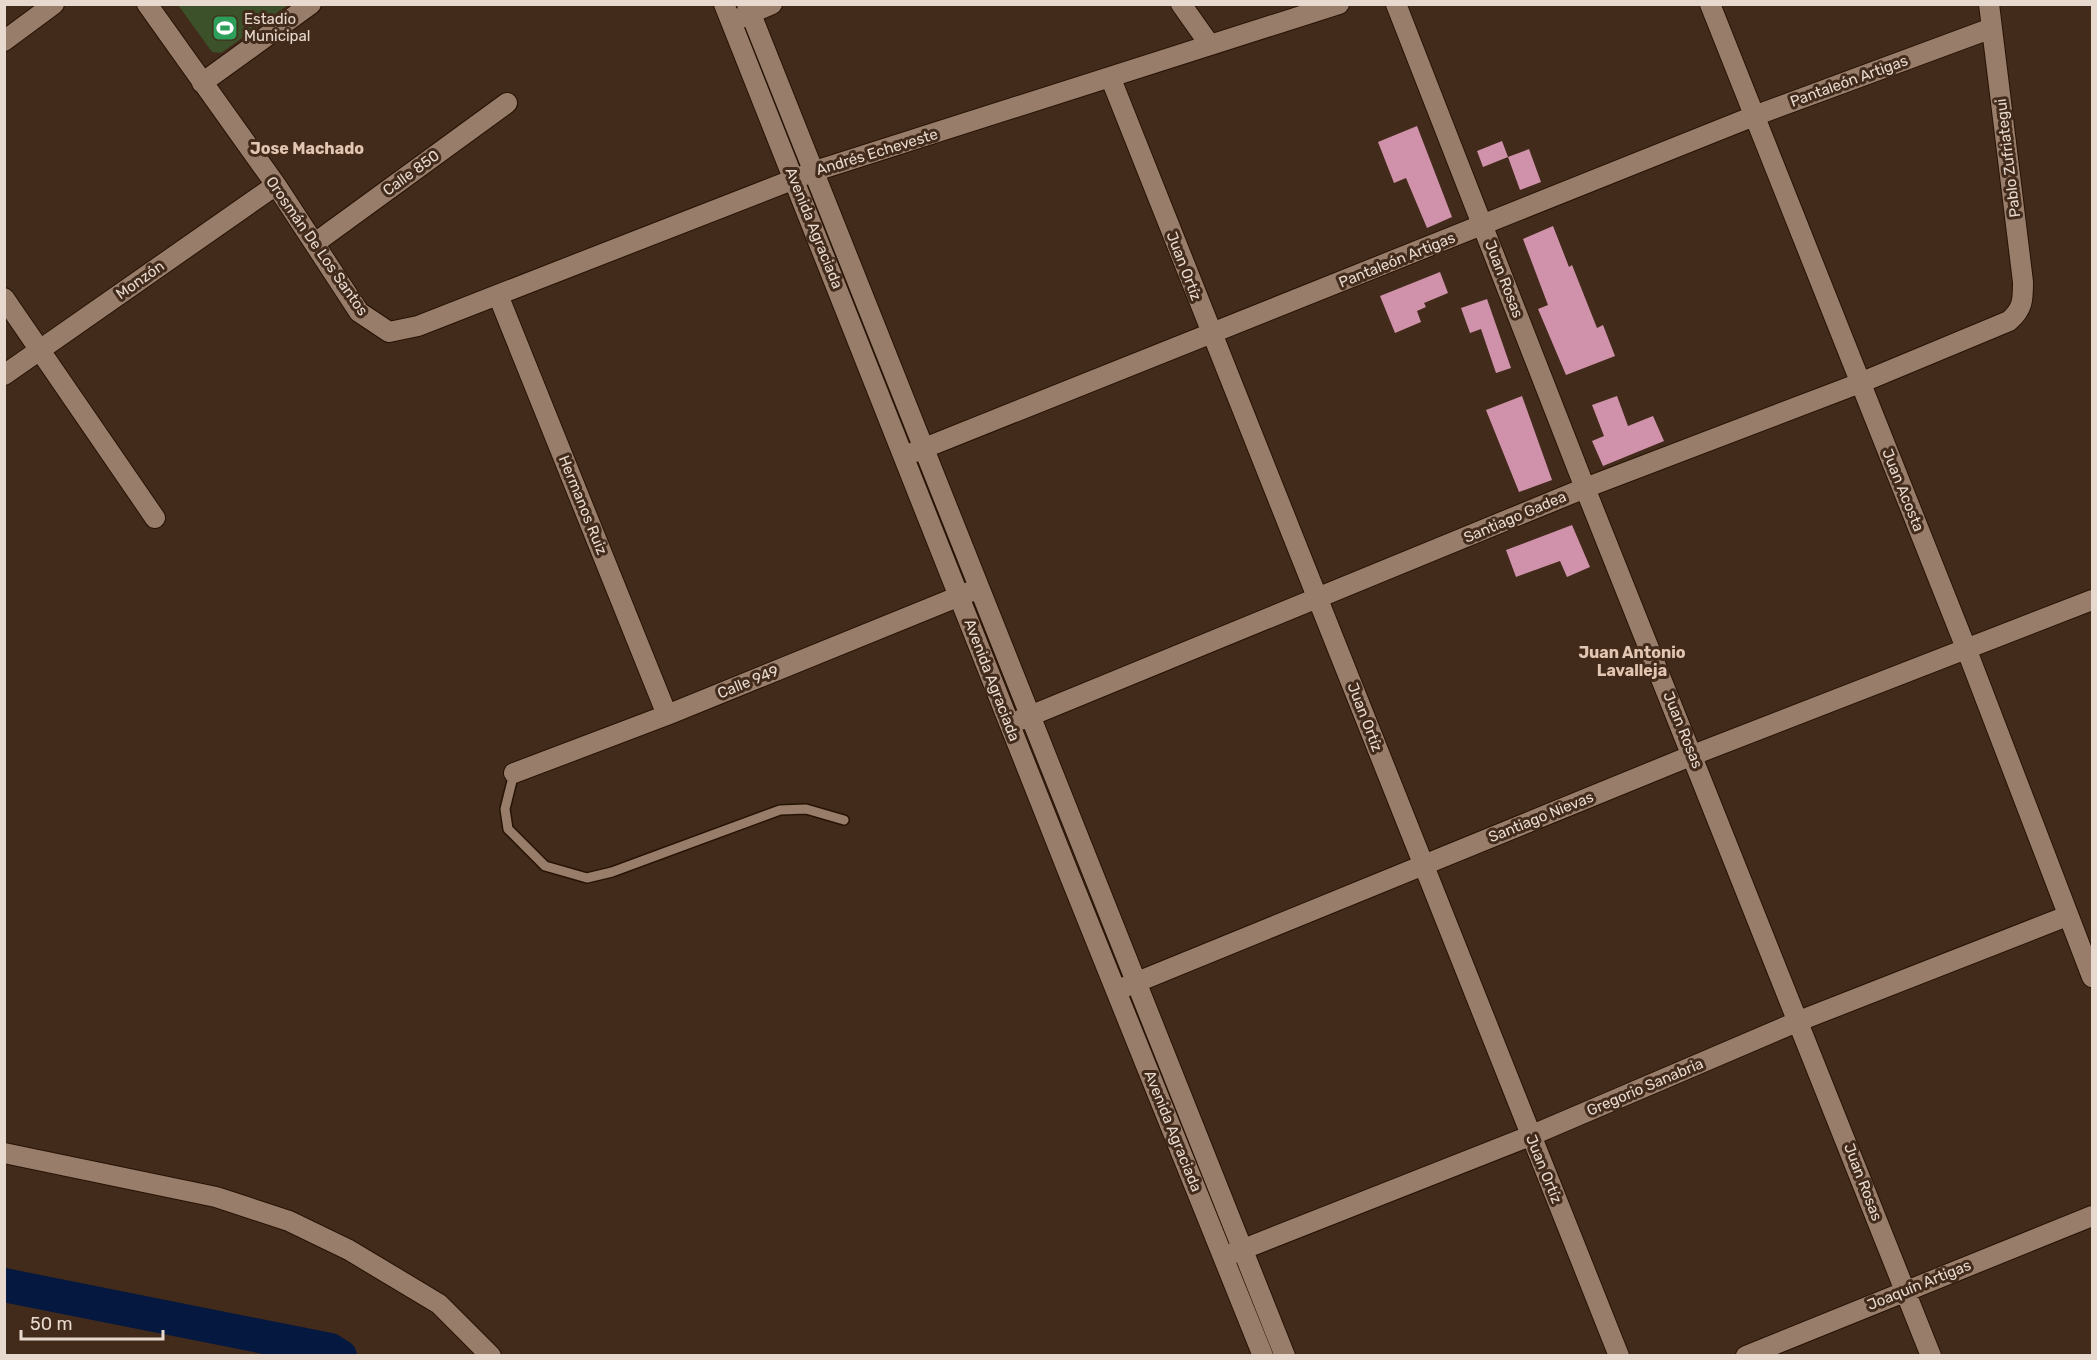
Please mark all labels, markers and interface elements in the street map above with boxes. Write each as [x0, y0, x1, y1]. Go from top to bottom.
place label: Estadio Municipal [244, 10, 310, 45]
sports icon: Estadio Municipal [210, 13, 240, 43]
street label: Pantaleón Artigas [1788, 51, 1911, 111]
street label: Pablo Zufriategui [1992, 98, 2024, 218]
street label: Andrés Echeveste [814, 125, 940, 179]
district label: Jose Machado [250, 139, 364, 158]
street label: Calle 850 [379, 146, 443, 200]
street label: Avenida Agraciada [781, 165, 847, 291]
street label: Orosmán De Los Santos [262, 173, 372, 319]
street label: Pantaleón Artigas [1336, 228, 1458, 292]
street label: Juan Ortíz [1163, 229, 1206, 303]
street label: Juan Rosas [1481, 238, 1527, 321]
street label: Monzón [112, 257, 168, 303]
street label: Juan Acosta [1878, 446, 1928, 534]
street label: Hermanos Ruiz [555, 453, 611, 558]
street label: Santiago Gadea [1461, 487, 1569, 547]
street label: Avenida Agraciada [960, 616, 1024, 744]
district label: Juan Antonio Lavalleja [1578, 643, 1686, 680]
street label: Calle 949 [715, 662, 781, 702]
street label: Juan Ortíz [1344, 680, 1387, 754]
street label: Juan Rosas [1659, 689, 1707, 771]
street label: Santiago Nievas [1486, 788, 1596, 846]
street label: Gregorio Sanabria [1584, 1054, 1706, 1120]
street label: Avenida Agraciada [1140, 1068, 1206, 1194]
street label: Juan Ortíz [1522, 1132, 1566, 1206]
street label: Juan Rosas [1840, 1141, 1886, 1224]
street label: Joaquín Artigas [1864, 1256, 1974, 1314]
scale bar [21, 1303, 164, 1341]
text: 50 m [30, 1313, 73, 1335]

